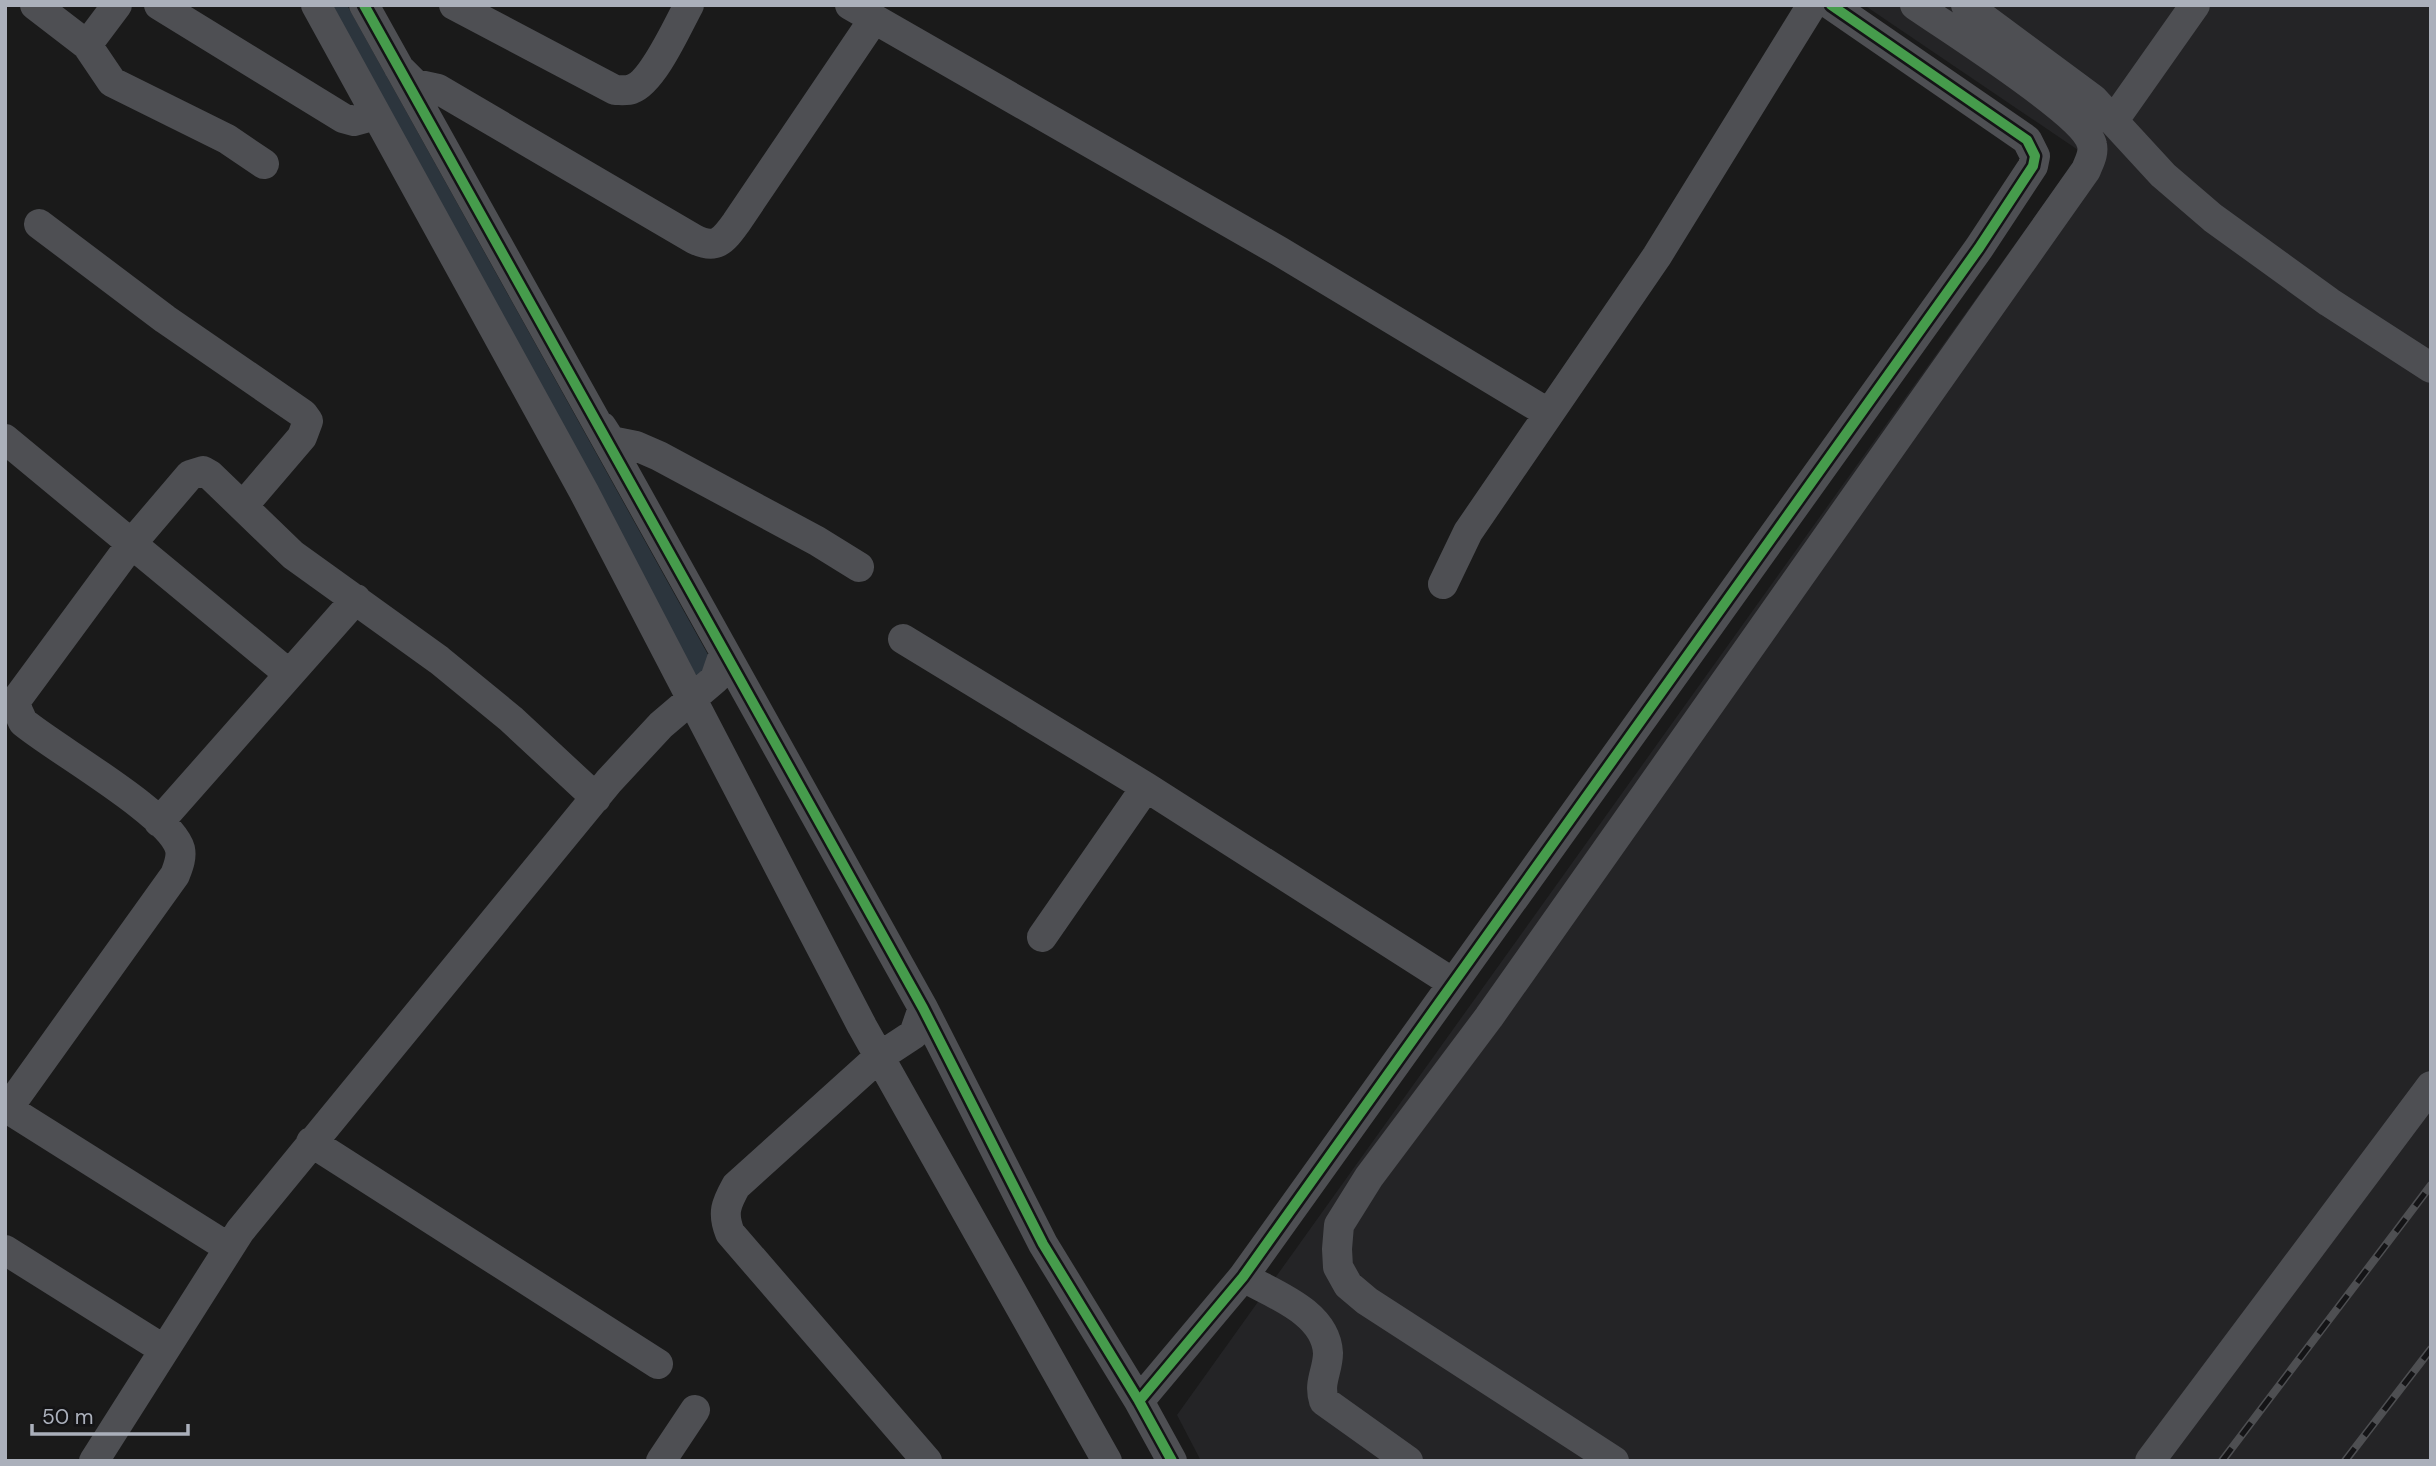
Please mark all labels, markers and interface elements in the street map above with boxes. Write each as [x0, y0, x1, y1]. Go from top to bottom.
scale bar [32, 1392, 187, 1436]
text: 50 m [42, 1403, 93, 1431]

